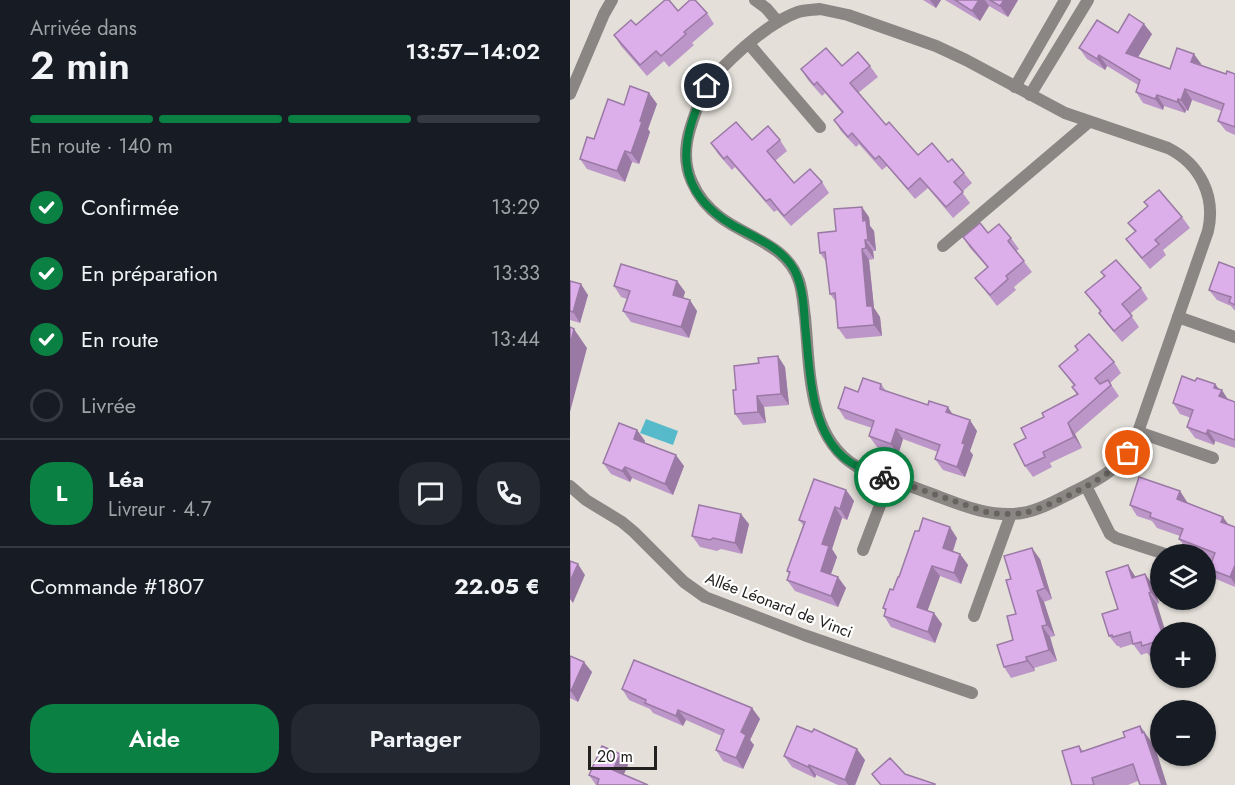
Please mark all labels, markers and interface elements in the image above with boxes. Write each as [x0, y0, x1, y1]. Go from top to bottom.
text: Arrivée dans [30, 14, 137, 43]
text: 13:57–14:02 [406, 35, 540, 67]
text: 2 min [30, 37, 130, 94]
pin [681, 60, 732, 111]
icon: home [690, 69, 723, 102]
text: En route · 140 m [30, 132, 173, 161]
icon: check [30, 191, 63, 224]
text: Confirmée [81, 191, 179, 223]
text: 13:29 [491, 193, 540, 222]
icon: check [30, 257, 63, 290]
text: En préparation [81, 257, 218, 289]
text: 13:33 [492, 259, 540, 288]
icon: check [30, 323, 63, 356]
text: En route [81, 323, 159, 355]
text: 13:44 [491, 325, 540, 354]
text: Livrée [81, 389, 136, 421]
pin [1102, 427, 1153, 478]
icon: bag [1111, 436, 1144, 469]
courier [854, 447, 914, 507]
icon: bike [868, 461, 901, 494]
button: chat [399, 462, 462, 525]
button: phone [477, 462, 540, 525]
text: Léa [108, 463, 144, 495]
text: L [56, 477, 67, 509]
text: Livreur · 4.7 [108, 495, 211, 524]
map controls [1150, 544, 1216, 766]
button: layers [1150, 544, 1216, 610]
street label: Allée Léonard de Vinci [702, 566, 856, 644]
text: Commande #1807 [30, 570, 204, 602]
text: 22.05 € [454, 570, 540, 602]
button: + [1150, 622, 1216, 688]
button: − [1150, 700, 1216, 766]
button: Aide [30, 704, 279, 773]
button: Partager [291, 704, 540, 773]
scale bar [588, 743, 657, 770]
text: 20 m [597, 745, 633, 768]

